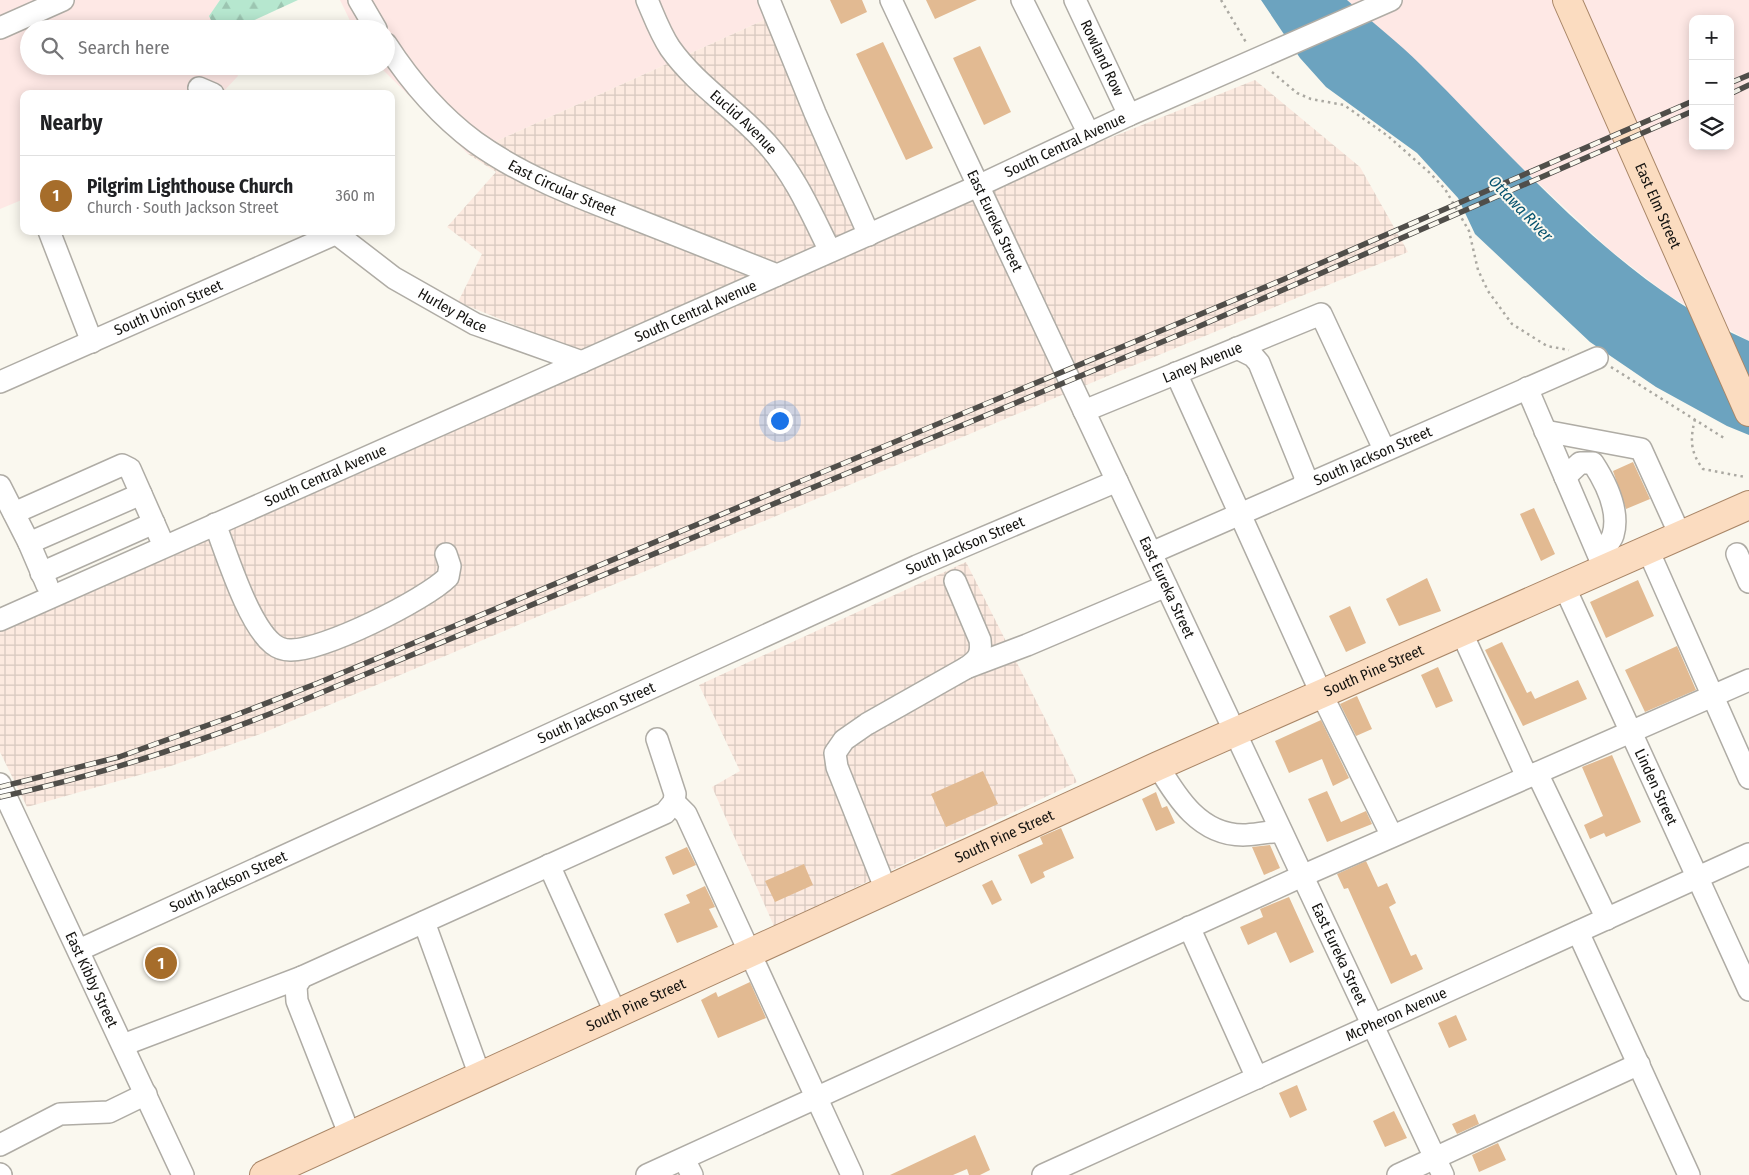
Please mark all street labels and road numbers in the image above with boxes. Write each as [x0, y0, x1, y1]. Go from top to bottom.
street label: Rowland Row [1077, 17, 1128, 99]
street label: Euclid Avenue [706, 86, 781, 158]
street label: South Central Avenue [1001, 109, 1128, 181]
street label: East Circular Street [505, 156, 619, 220]
street label: East Elm Street [1631, 160, 1685, 252]
street label: East Eureka Street [963, 167, 1026, 275]
street label: South Union Street [111, 276, 225, 339]
street label: South Central Avenue [632, 276, 759, 346]
street label: Hurley Place [415, 284, 489, 336]
street label: Laney Avenue [1160, 338, 1245, 387]
street label: South Jackson Street [1311, 422, 1435, 490]
street label: South Central Avenue [262, 441, 389, 511]
street label: South Jackson Street [903, 512, 1027, 579]
street label: East Eureka Street [1135, 534, 1199, 641]
street label: South Pine Street [1321, 641, 1426, 701]
street label: South Jackson Street [535, 678, 658, 748]
street label: Linden Street [1631, 746, 1681, 828]
street label: South Pine Street [952, 806, 1057, 867]
street label: South Jackson Street [167, 847, 290, 916]
street label: East Eureka Street [1308, 900, 1371, 1008]
street label: East Kibby Street [61, 929, 122, 1031]
street label: South Pine Street [584, 974, 688, 1035]
street label: McPheron Avenue [1343, 984, 1450, 1045]

